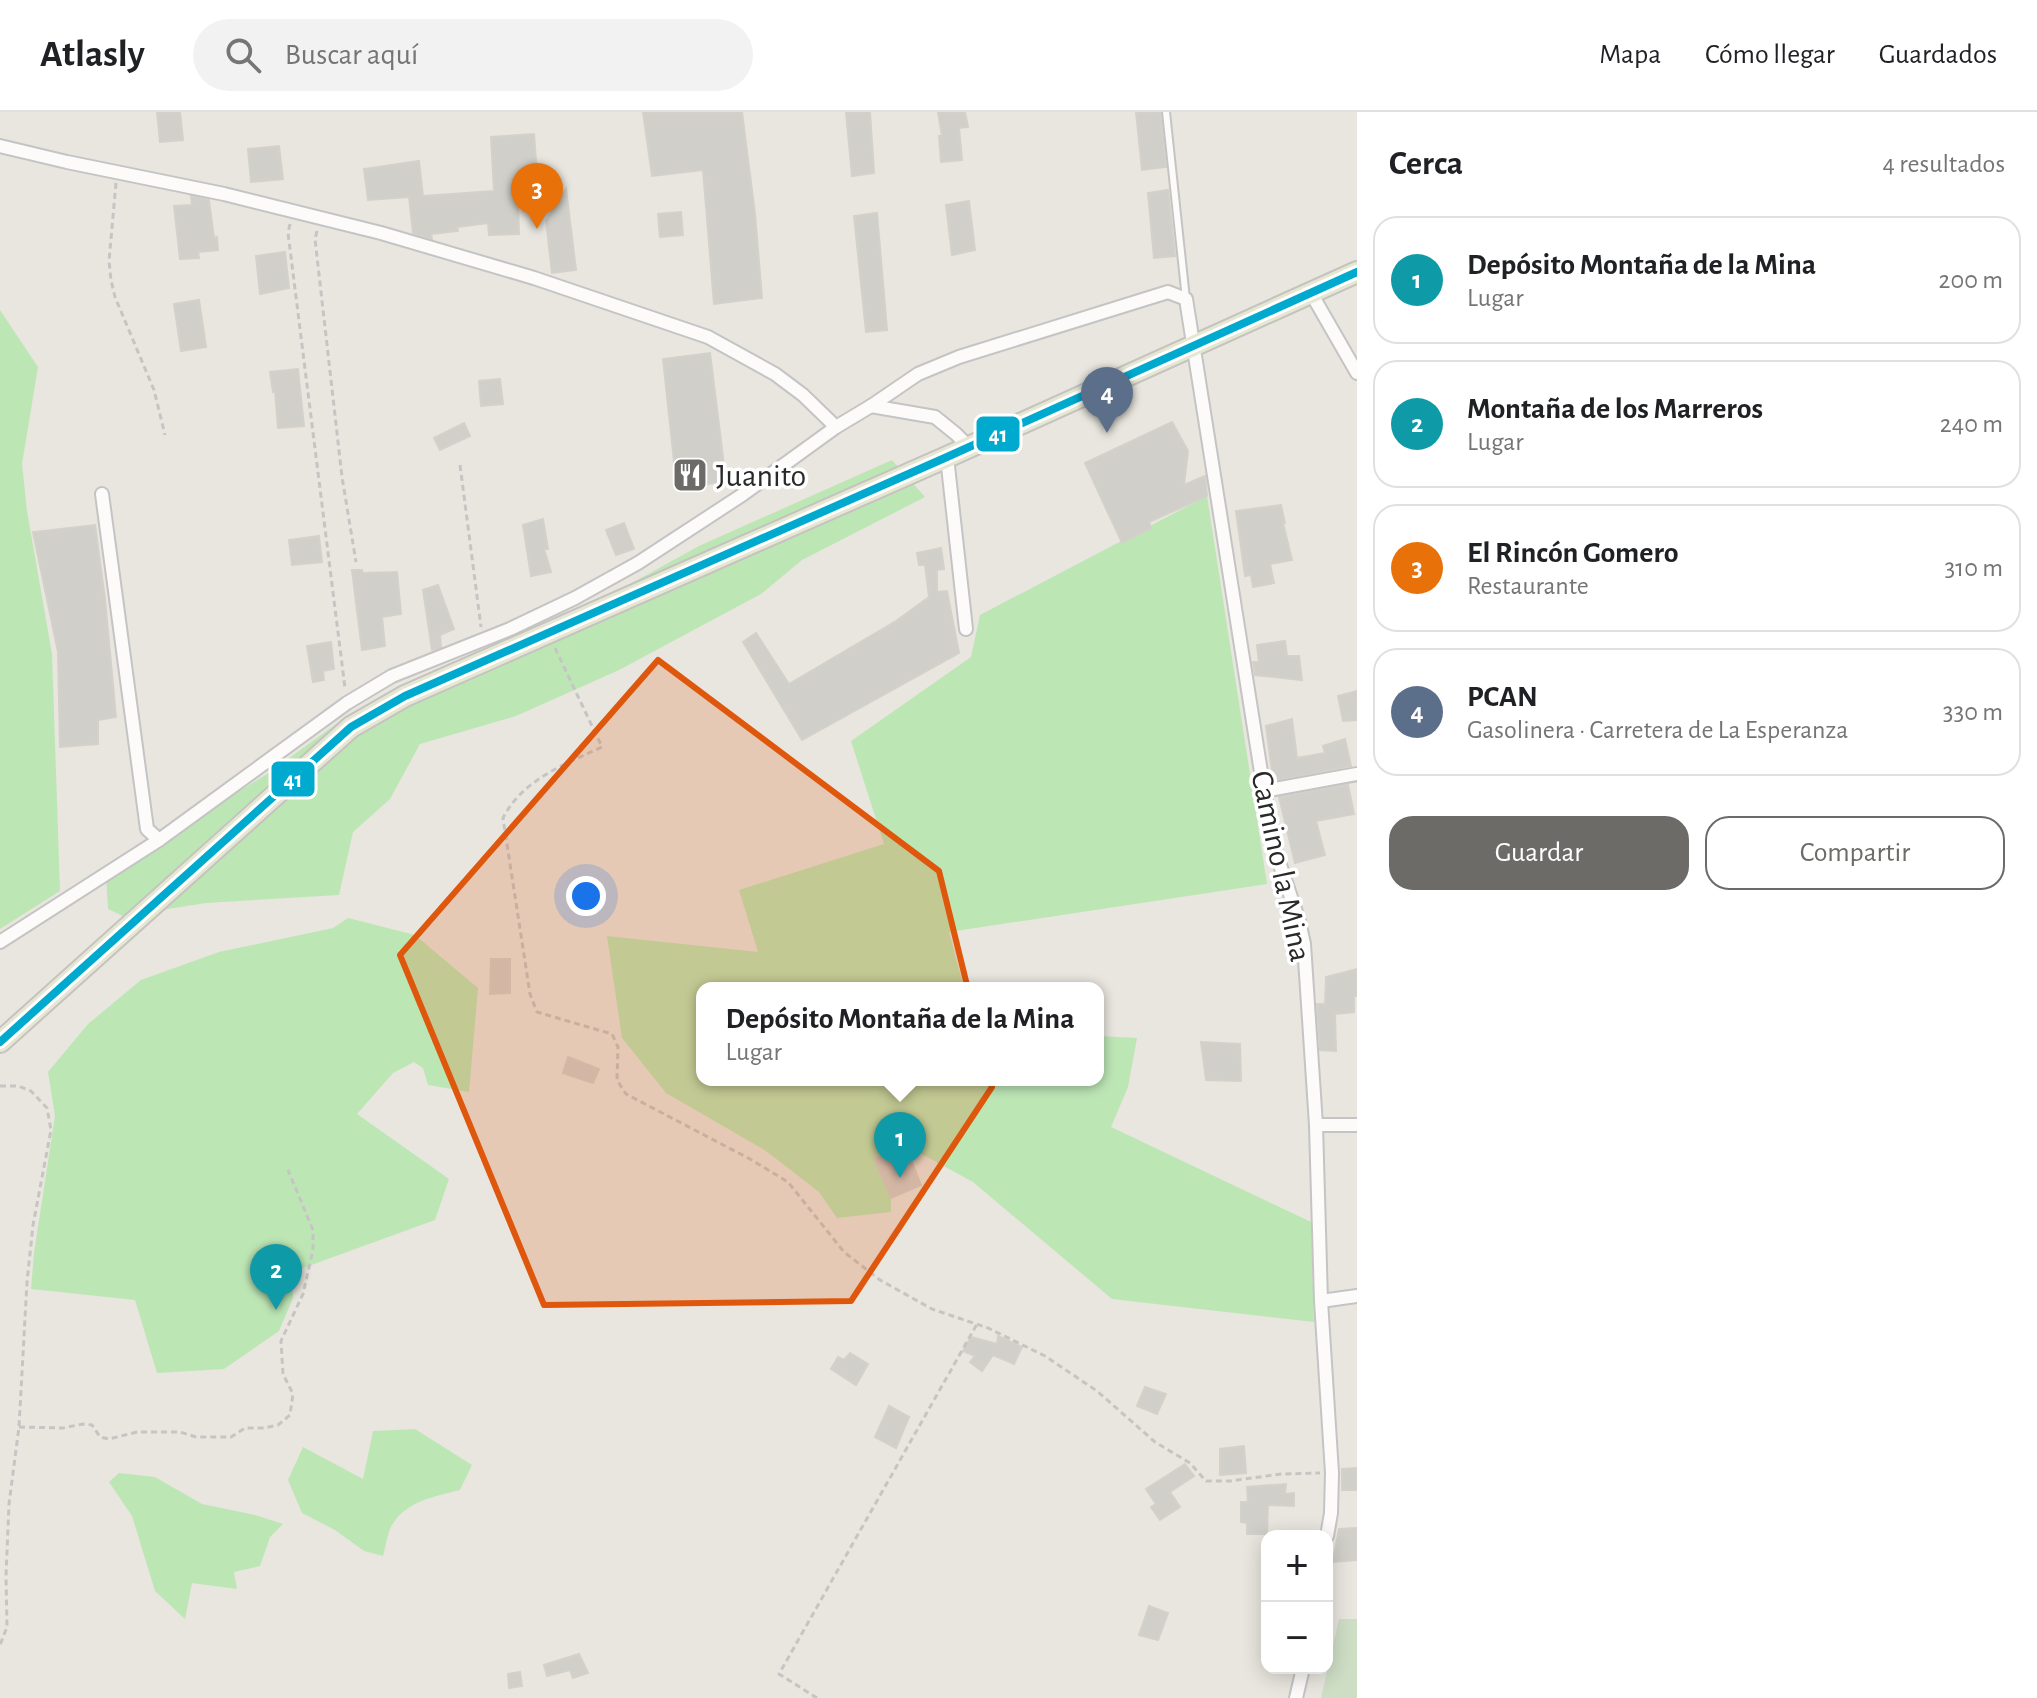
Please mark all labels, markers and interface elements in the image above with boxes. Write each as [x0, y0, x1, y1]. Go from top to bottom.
search box [193, 19, 753, 91]
icon: search [221, 33, 265, 77]
text: Atlasly [40, 36, 145, 74]
text: Buscar aquí [285, 40, 418, 70]
text: Mapa [1599, 41, 1661, 69]
text: Cómo llegar [1705, 41, 1835, 69]
text: Guardados [1879, 41, 1997, 69]
text: Cerca [1389, 147, 1463, 181]
text: 4 resultados [1882, 151, 2005, 177]
pin: 3 [511, 163, 563, 229]
text: Depósito Montaña de la Mina [1467, 250, 1816, 280]
text: 1 [1412, 267, 1422, 293]
text: 200 m [1939, 267, 2003, 293]
text: Lugar [1467, 285, 1524, 311]
pin: 4 [1081, 367, 1133, 433]
text: Montaña de los Marreros [1467, 394, 1763, 424]
text: 2 [1411, 411, 1423, 437]
text: 240 m [1940, 411, 2003, 437]
line badge: 41 [975, 415, 1021, 453]
text: 41 [989, 424, 1008, 446]
text: Lugar [1467, 429, 1524, 455]
restaurant icon: Juanito [671, 456, 709, 494]
place label: Juanito [716, 460, 806, 492]
text: El Rincón Gomero [1467, 538, 1679, 568]
text: 3 [1411, 555, 1423, 581]
text: 310 m [1945, 555, 2003, 581]
text: Restaurante [1467, 573, 1589, 599]
text: PCAN [1467, 682, 1538, 712]
text: 4 [1410, 699, 1424, 725]
text: 330 m [1943, 699, 2003, 725]
text: Gasolinera · Carretera de La Esperanza [1467, 717, 1848, 743]
line badge: 41 [270, 760, 316, 798]
street label: Camino la Mina [1245, 768, 1317, 965]
text: 41 [284, 769, 303, 791]
button: Guardar [1389, 816, 1689, 890]
button: Compartir [1705, 816, 2005, 890]
your location [566, 876, 606, 916]
popup [696, 982, 1104, 1086]
text: Depósito Montaña de la Mina [725, 1004, 1075, 1034]
text: Lugar [725, 1039, 782, 1065]
pin: 1 [874, 1112, 926, 1178]
pin: 2 [250, 1244, 302, 1310]
map controls [1261, 1530, 1333, 1674]
button: + [1261, 1530, 1333, 1602]
button: − [1261, 1602, 1333, 1674]

